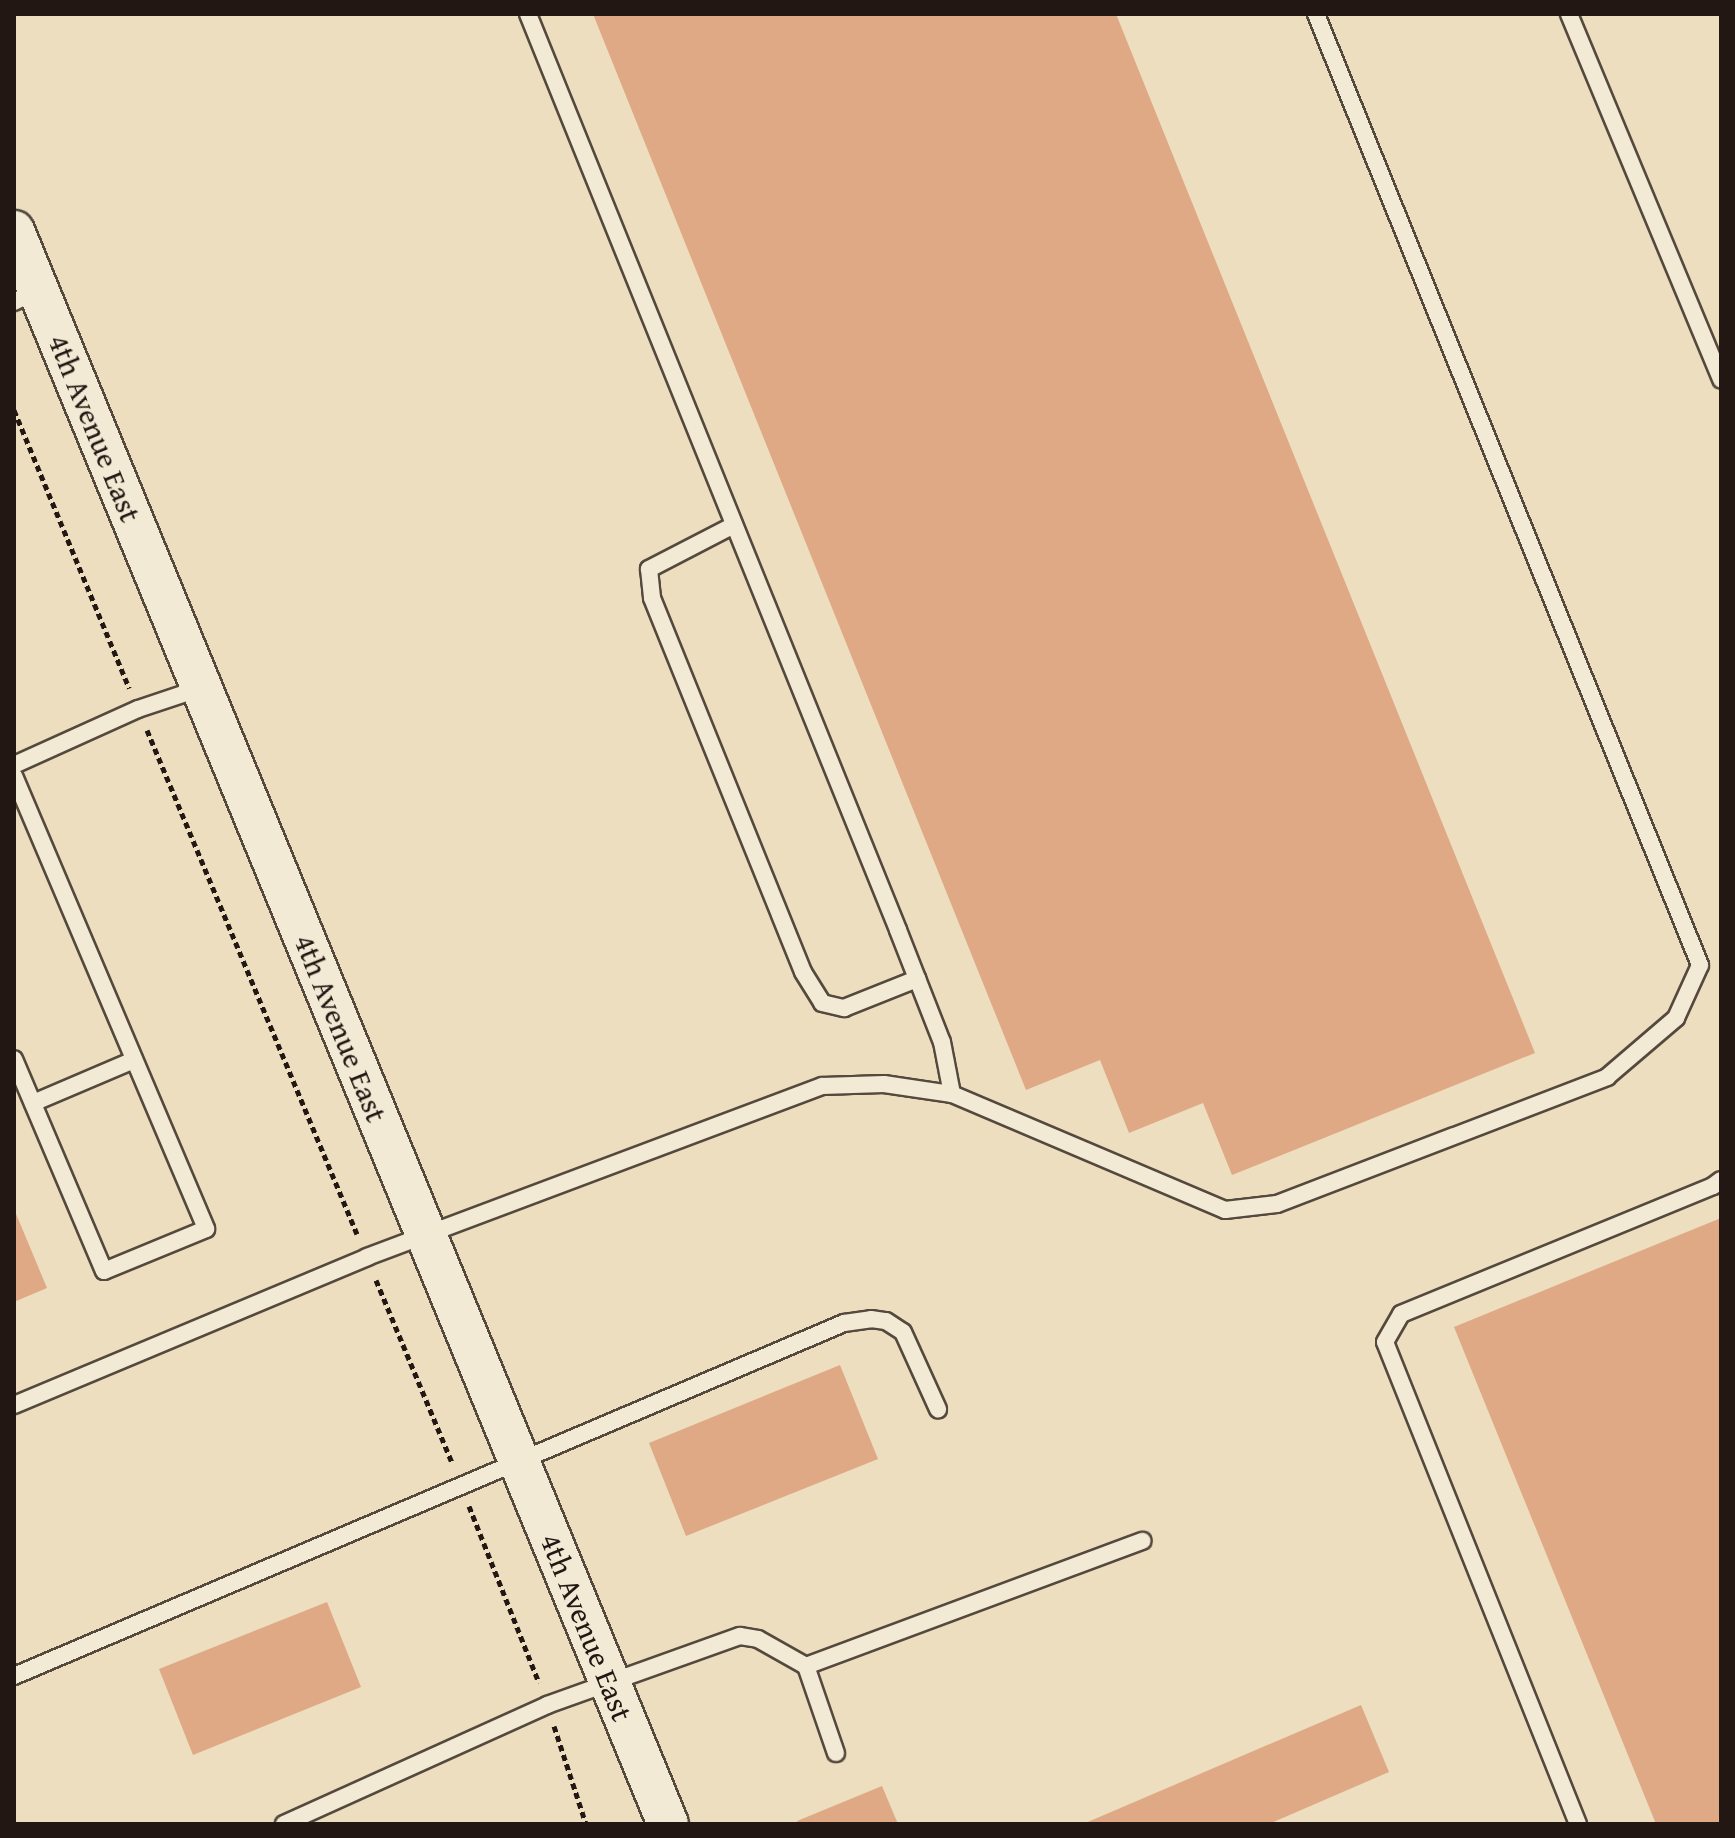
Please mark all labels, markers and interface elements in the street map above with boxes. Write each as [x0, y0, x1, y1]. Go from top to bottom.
street label: 4th Avenue East [41, 329, 149, 527]
street label: 4th Avenue East [287, 929, 395, 1127]
street label: 4th Avenue East [533, 1528, 641, 1726]

